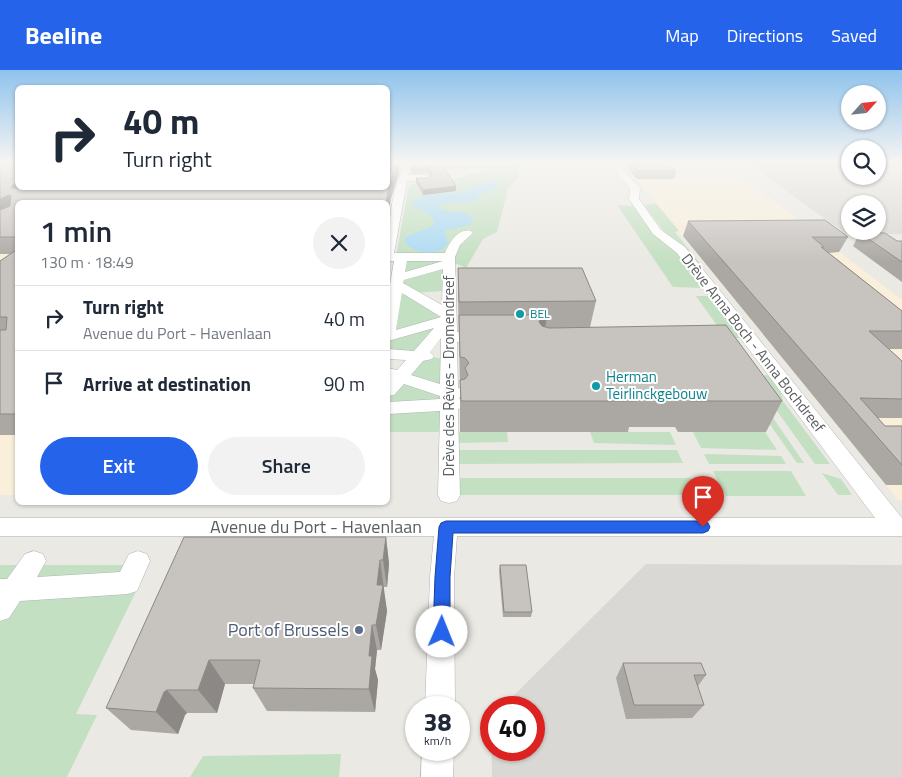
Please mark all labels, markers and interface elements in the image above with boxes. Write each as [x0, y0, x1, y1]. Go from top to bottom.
text: Beeline [25, 17, 102, 53]
text: Map [665, 22, 699, 49]
text: Directions [727, 22, 803, 49]
text: Saved [831, 22, 877, 49]
north arrow [841, 85, 886, 130]
map controls [841, 85, 886, 240]
text: 40 m [123, 94, 199, 148]
icon: right [40, 105, 105, 170]
button: search [841, 140, 886, 185]
text: Turn right [123, 142, 212, 176]
button: layers [841, 195, 886, 240]
text: 1 min [40, 208, 112, 254]
button: close [313, 217, 365, 269]
street label: Drève Anna Boch - Anna Bochdreef [676, 248, 831, 437]
text: 130 m · 18:49 [40, 250, 134, 274]
street label: Drève des Rêves - Dromendreef [437, 275, 460, 477]
text: Turn right [83, 292, 164, 321]
icon: right [40, 304, 68, 332]
text: 40 m [324, 304, 365, 333]
place label: BEL [530, 304, 550, 323]
marker: BEL [514, 308, 526, 320]
text: Avenue du Port - Havenlaan [83, 321, 271, 345]
place label: Herman Teirlinckgebouw [606, 365, 707, 405]
icon: arrive [40, 369, 68, 397]
text: Arrive at destination [83, 369, 251, 398]
text: 90 m [324, 369, 365, 398]
marker: Herman Teirlinckgebouw [590, 380, 602, 392]
button: Exit [40, 437, 198, 495]
button: Share [208, 437, 365, 495]
pin [682, 476, 724, 527]
icon: arrive [689, 483, 717, 511]
street label: Avenue du Port - Havenlaan [210, 513, 422, 540]
position arrow [415, 605, 467, 657]
place label: Port of Brussels [228, 616, 349, 643]
marker: Port of Brussels [353, 624, 365, 636]
speed limit sign: 40 [480, 696, 545, 761]
text: 38 [423, 703, 452, 741]
text: km/h [424, 731, 451, 750]

